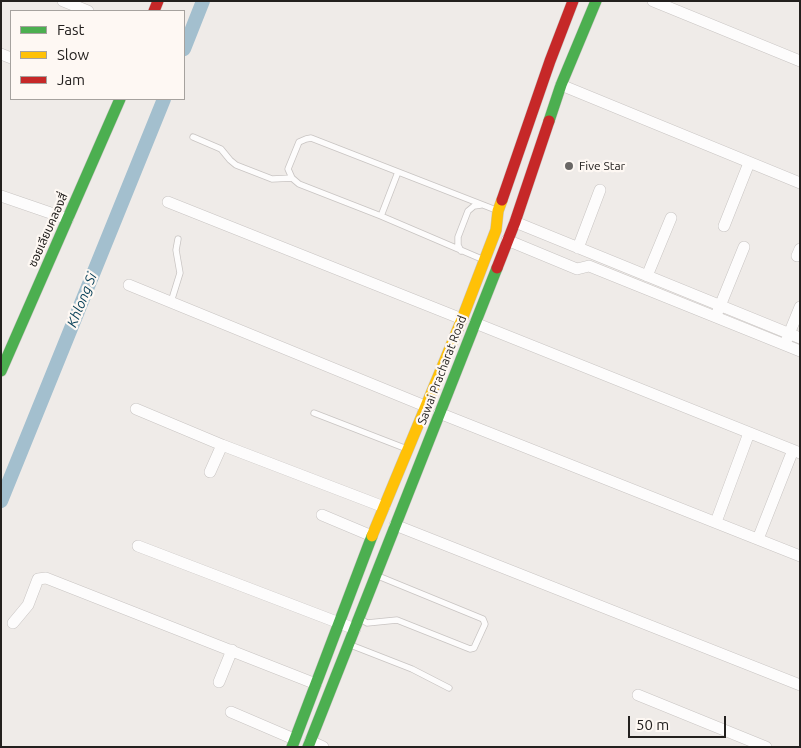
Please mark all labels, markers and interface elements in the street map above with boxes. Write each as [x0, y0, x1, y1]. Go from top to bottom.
legend [10, 10, 185, 100]
text: Fast [57, 21, 84, 38]
text: Slow [57, 46, 89, 63]
text: Jam [57, 71, 85, 88]
place label: Five Star [579, 159, 625, 173]
marker: Five Star [563, 160, 575, 172]
street label: ซอยเลียบคลองสี่ [25, 191, 71, 269]
water label: Khlong Si [64, 270, 100, 330]
street label: Sawai Pracharat Road [415, 313, 469, 427]
scale bar [631, 706, 728, 738]
text: 50 m [636, 716, 669, 733]

